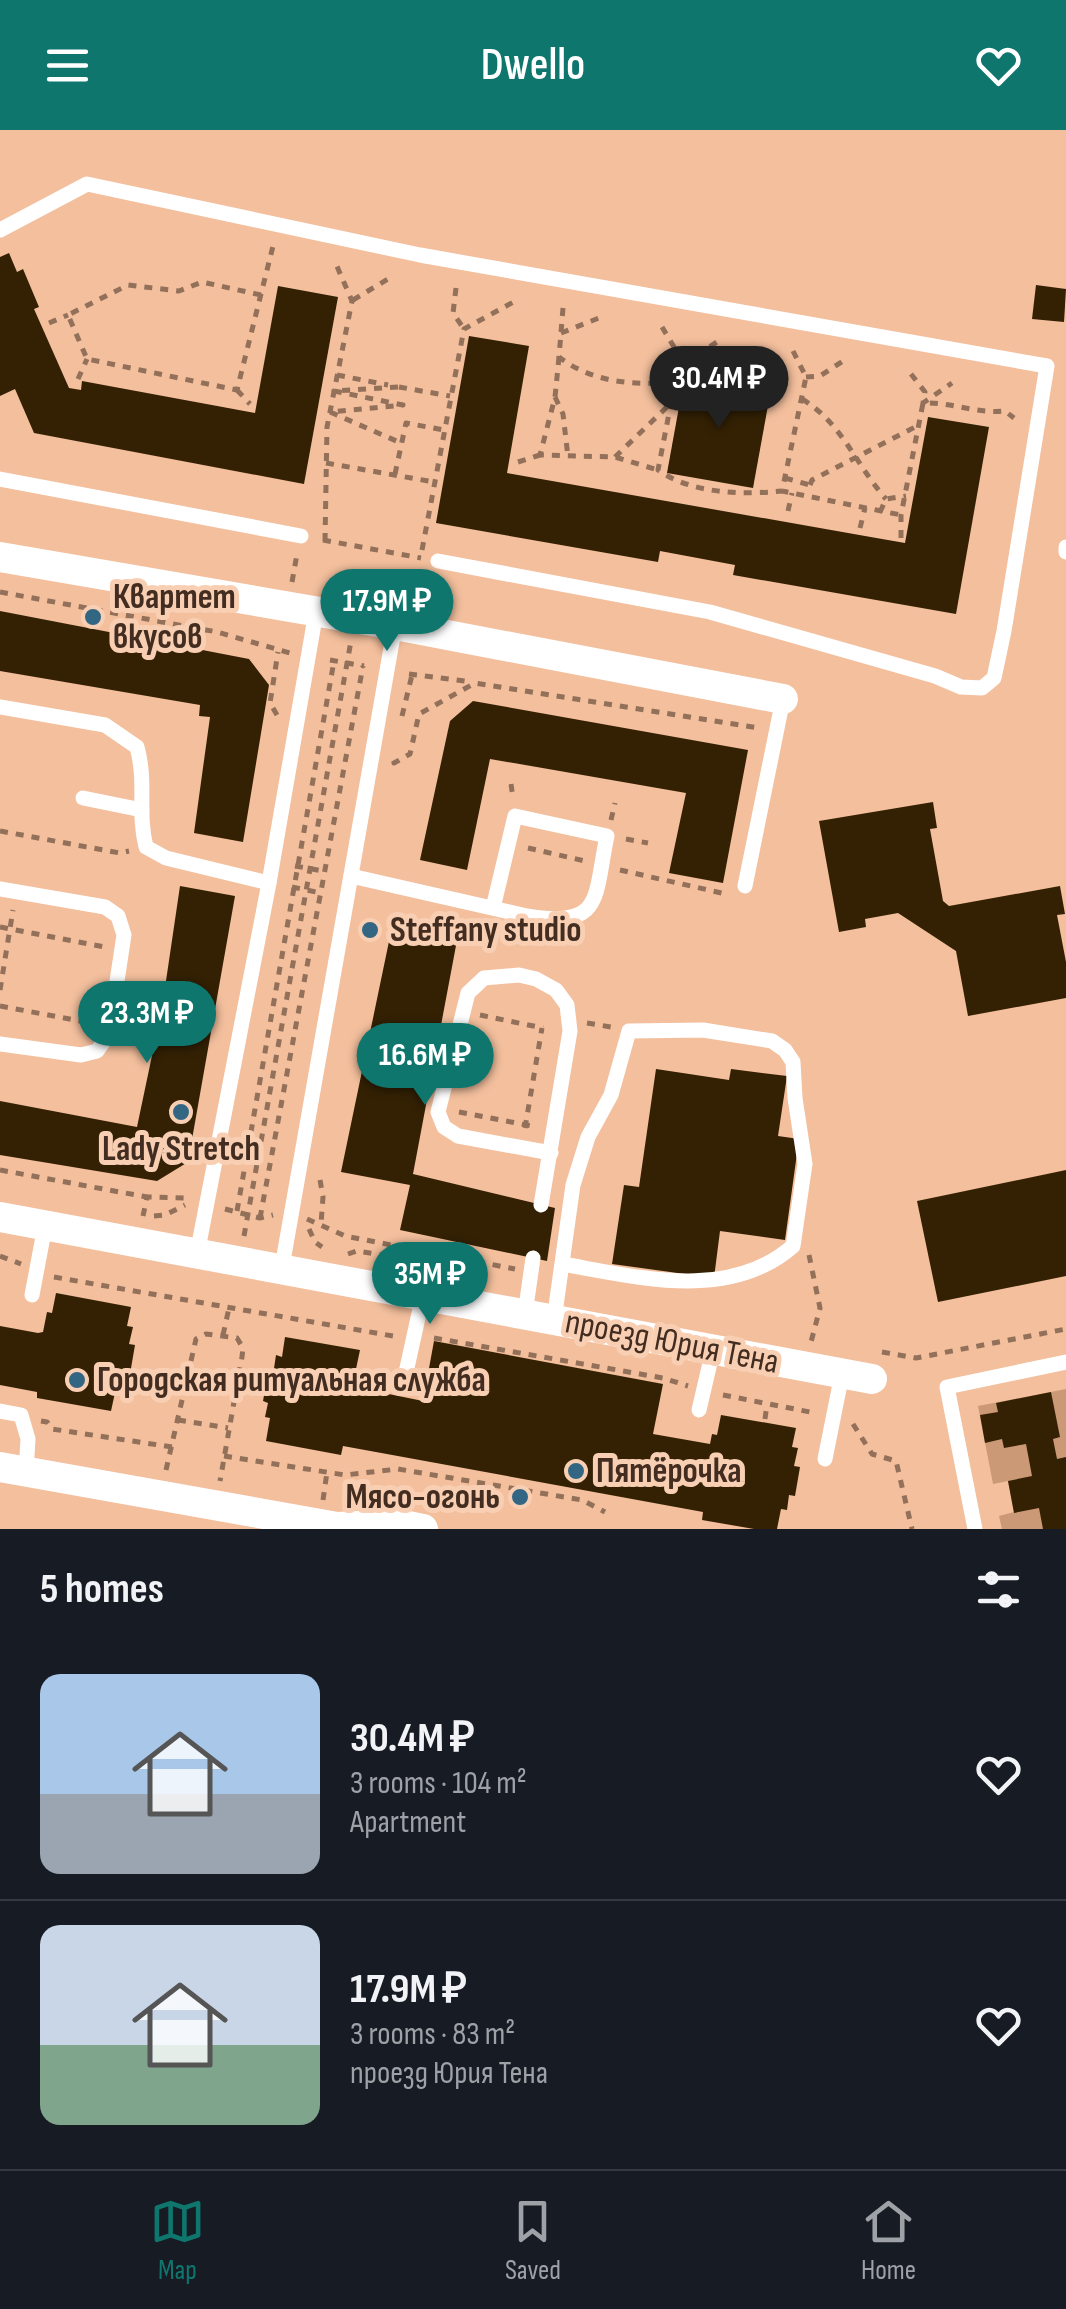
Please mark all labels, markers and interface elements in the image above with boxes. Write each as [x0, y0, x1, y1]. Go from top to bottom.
icon: menu [40, 38, 95, 93]
text: Dwello [481, 38, 585, 93]
icon: heart [971, 38, 1026, 93]
pin: 30.4M ₽ [627, 346, 811, 431]
text: 30.4M ₽ [671, 359, 767, 398]
pin: 17.9M ₽ [295, 569, 479, 654]
place label: Квартет вкусов [113, 576, 236, 659]
text: 17.9M ₽ [342, 582, 432, 621]
marker: Квартет вкусов [82, 606, 104, 628]
place label: Steffany studio [390, 909, 581, 952]
marker: Steffany studio [359, 919, 381, 941]
pin: 23.3M ₽ [55, 981, 239, 1066]
text: 23.3M ₽ [100, 994, 194, 1033]
pin: 16.6M ₽ [333, 1023, 517, 1108]
text: 16.6M ₽ [379, 1036, 471, 1075]
marker: Lady Stretch [170, 1101, 192, 1123]
place label: Lady Stretch [102, 1128, 260, 1171]
pin: 35M ₽ [360, 1242, 500, 1327]
text: 35M ₽ [394, 1255, 466, 1294]
street label: проезд Юрия Тена [562, 1300, 782, 1384]
place label: Городская ритуальная служба [97, 1359, 486, 1402]
marker: Городская ритуальная служба [66, 1369, 88, 1391]
place label: Пятёрочка [596, 1450, 742, 1493]
marker: Пятёрочка [565, 1460, 587, 1482]
place label: Мясо-огонь [346, 1476, 500, 1519]
marker: Мясо-огонь [509, 1486, 531, 1508]
icon: filters [971, 1562, 1026, 1617]
text: 5 homes [40, 1564, 164, 1615]
text: 30.4M ₽ [350, 1713, 475, 1764]
icon: home [120, 1714, 240, 1834]
icon: heart [971, 1747, 1026, 1802]
text: 3 rooms · 104 m² [350, 1764, 527, 1803]
text: Apartment [350, 1803, 466, 1842]
text: 17.9M ₽ [350, 1964, 467, 2015]
icon: home [120, 1965, 240, 2085]
icon: heart [971, 1998, 1026, 2053]
text: 3 rooms · 83 m² [350, 2015, 515, 2054]
text: проезд Юрия Тена [350, 2054, 548, 2093]
tab: Map [150, 2194, 205, 2287]
tab: Saved [505, 2194, 561, 2287]
tab: Home [861, 2194, 916, 2287]

